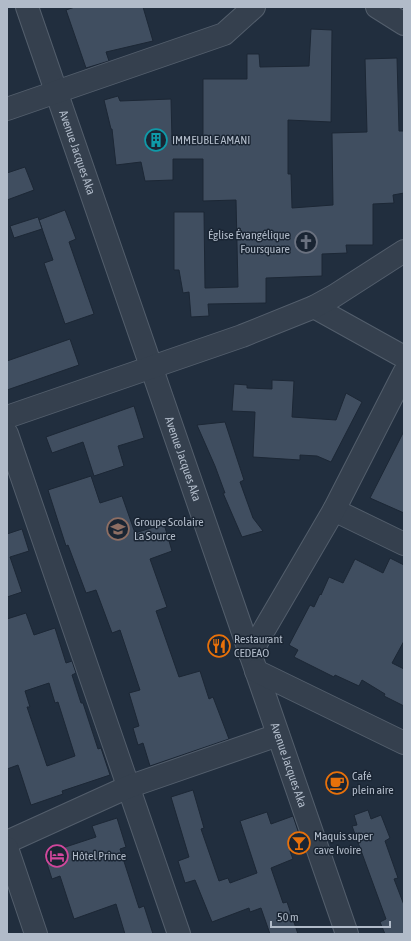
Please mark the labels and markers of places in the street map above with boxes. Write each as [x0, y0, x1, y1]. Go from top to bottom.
building icon: IMMEUBLE AMANI [143, 127, 169, 153]
place label: IMMEUBLE AMANI [172, 133, 250, 147]
place label: Église Évangélique Foursquare [208, 228, 290, 256]
church icon: Église Évangélique Foursquare [293, 229, 319, 255]
place label: Groupe Scolaire La Source [134, 515, 204, 543]
school or university icon: Groupe Scolaire La Source [105, 516, 131, 542]
place label: Restaurant CEDEAO [234, 632, 283, 660]
restaurant icon: Restaurant CEDEAO [206, 633, 232, 659]
place label: Café plein aire [352, 769, 394, 797]
cafe icon: Café plein aire [324, 770, 350, 796]
place label: Maquis super cave Ivoire [314, 829, 373, 857]
bar icon: Maquis super cave Ivoire [286, 830, 312, 856]
hotel icon: Hôtel Prince [44, 843, 70, 869]
place label: Hôtel Prince [72, 849, 126, 863]

